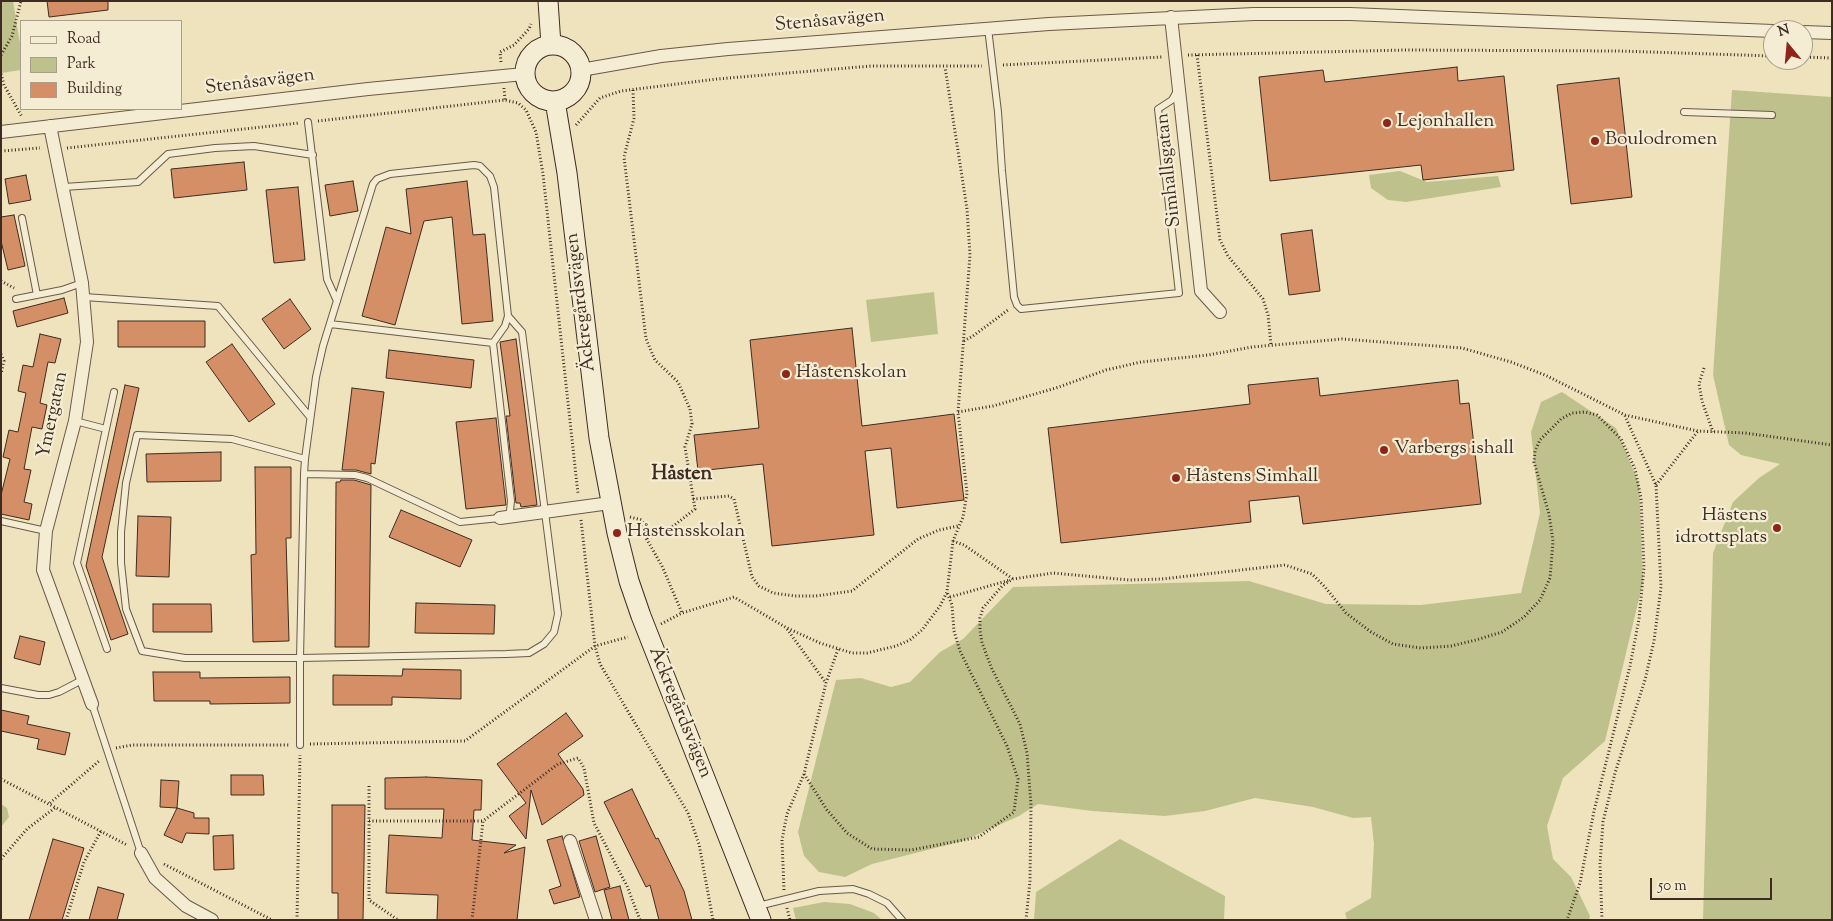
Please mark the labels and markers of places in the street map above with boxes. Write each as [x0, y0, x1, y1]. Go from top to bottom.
place label: Lejonhallen [1397, 112, 1494, 134]
marker: Lejonhallen [1381, 117, 1393, 129]
place label: Boulodromen [1605, 130, 1717, 152]
marker: Boulodromen [1589, 135, 1601, 147]
place label: Håstenskolan [796, 363, 907, 385]
marker: Håstenskolan [780, 368, 792, 380]
place label: Varbergs ishall [1394, 439, 1514, 461]
marker: Varbergs ishall [1378, 444, 1390, 456]
place label: Håstens Simhall [1186, 467, 1318, 489]
marker: Håstens Simhall [1170, 472, 1182, 484]
place label: Hästens idrottsplats [1675, 506, 1767, 550]
place label: Håstensskolan [627, 522, 745, 544]
marker: Hästens idrottsplats [1771, 522, 1783, 534]
marker: Håstensskolan [611, 527, 623, 539]

